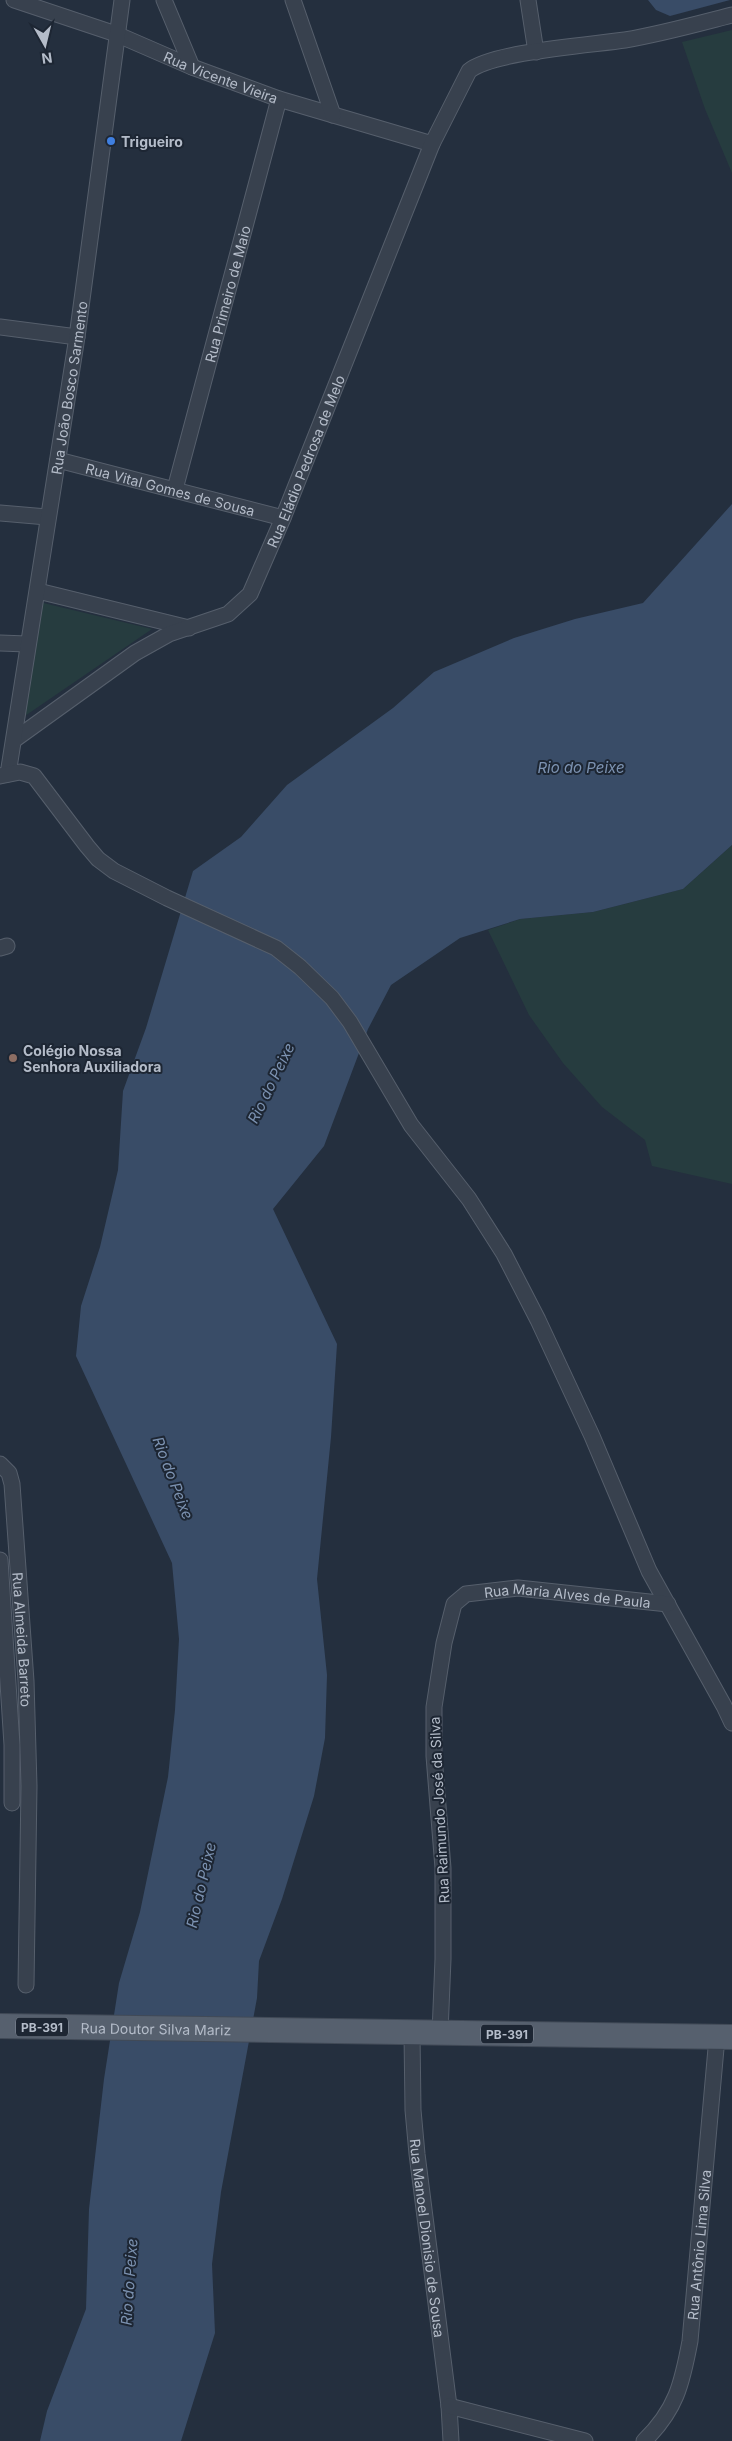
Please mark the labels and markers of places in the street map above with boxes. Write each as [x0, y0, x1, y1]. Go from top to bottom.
place label: Trigueiro [121, 133, 183, 150]
marker: Trigueiro [105, 135, 117, 147]
place label: Colégio Nossa Senhora Auxiliadora [23, 1042, 161, 1075]
marker: Colégio Nossa Senhora Auxiliadora [7, 1052, 19, 1064]

